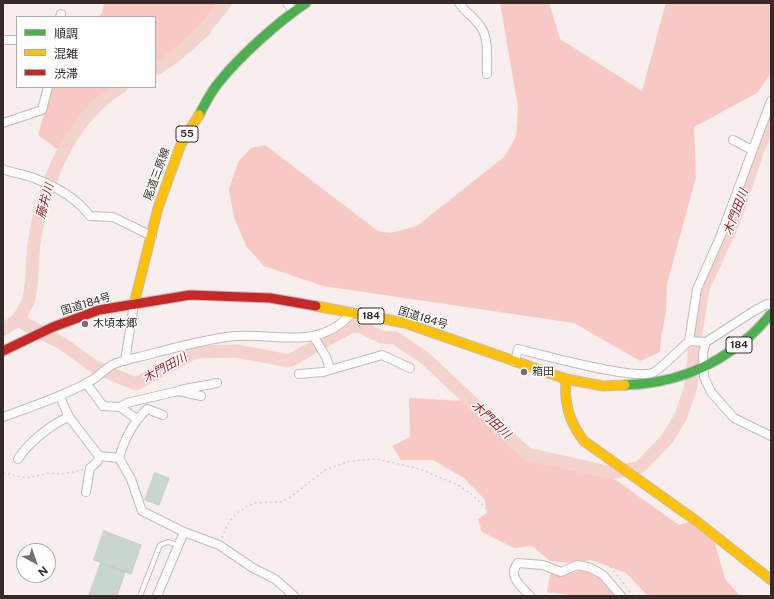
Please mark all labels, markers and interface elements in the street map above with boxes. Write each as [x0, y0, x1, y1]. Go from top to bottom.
legend [16, 16, 156, 88]
text: 順調 [54, 27, 78, 41]
text: 混雑 [54, 47, 78, 61]
text: 渋滞 [54, 67, 78, 81]
road number: 55 [176, 126, 198, 142]
street label: 尾道三原線 [141, 146, 173, 202]
water label: 藤井川 [33, 182, 57, 220]
water label: 木門田川 [721, 187, 751, 237]
street label: 国道184号 [59, 290, 113, 318]
street label: 国道184号 [396, 304, 450, 332]
road number: 184 [358, 308, 384, 324]
place label: 木頃本郷 [93, 317, 137, 331]
marker: 木頃本郷 [80, 319, 90, 329]
road number: 184 [726, 337, 752, 353]
water label: 木門田川 [141, 350, 189, 386]
place label: 箱田 [532, 365, 554, 379]
marker: 箱田 [519, 367, 529, 377]
water label: 木門田川 [469, 398, 513, 442]
north arrow [16, 543, 56, 583]
text: N [36, 564, 50, 579]

